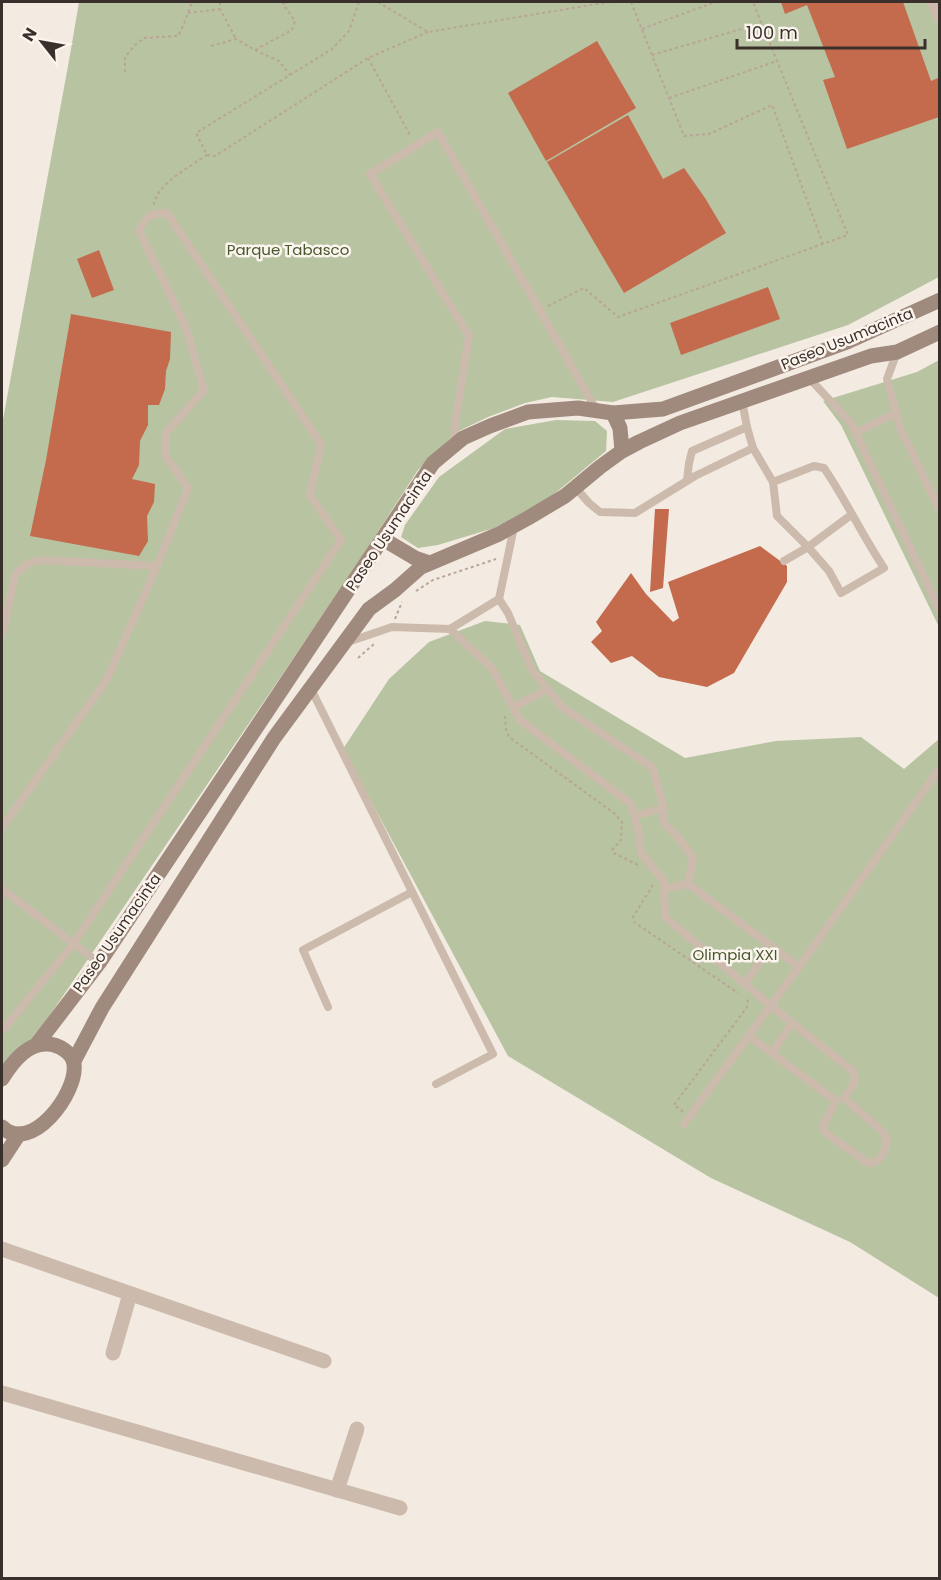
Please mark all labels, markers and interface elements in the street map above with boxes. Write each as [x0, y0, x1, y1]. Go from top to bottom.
north arrow [12, 12, 72, 72]
scale bar [737, 12, 924, 50]
text: 100 m [746, 20, 798, 45]
text: N [17, 23, 43, 46]
park label: Parque Tabasco [227, 239, 349, 260]
street label: Paseo Usumacinta [778, 302, 916, 375]
street label: Paseo Usumacinta [341, 467, 437, 595]
street label: Paseo Usumacinta [68, 869, 166, 996]
park label: Olimpia XXI [693, 944, 777, 965]

